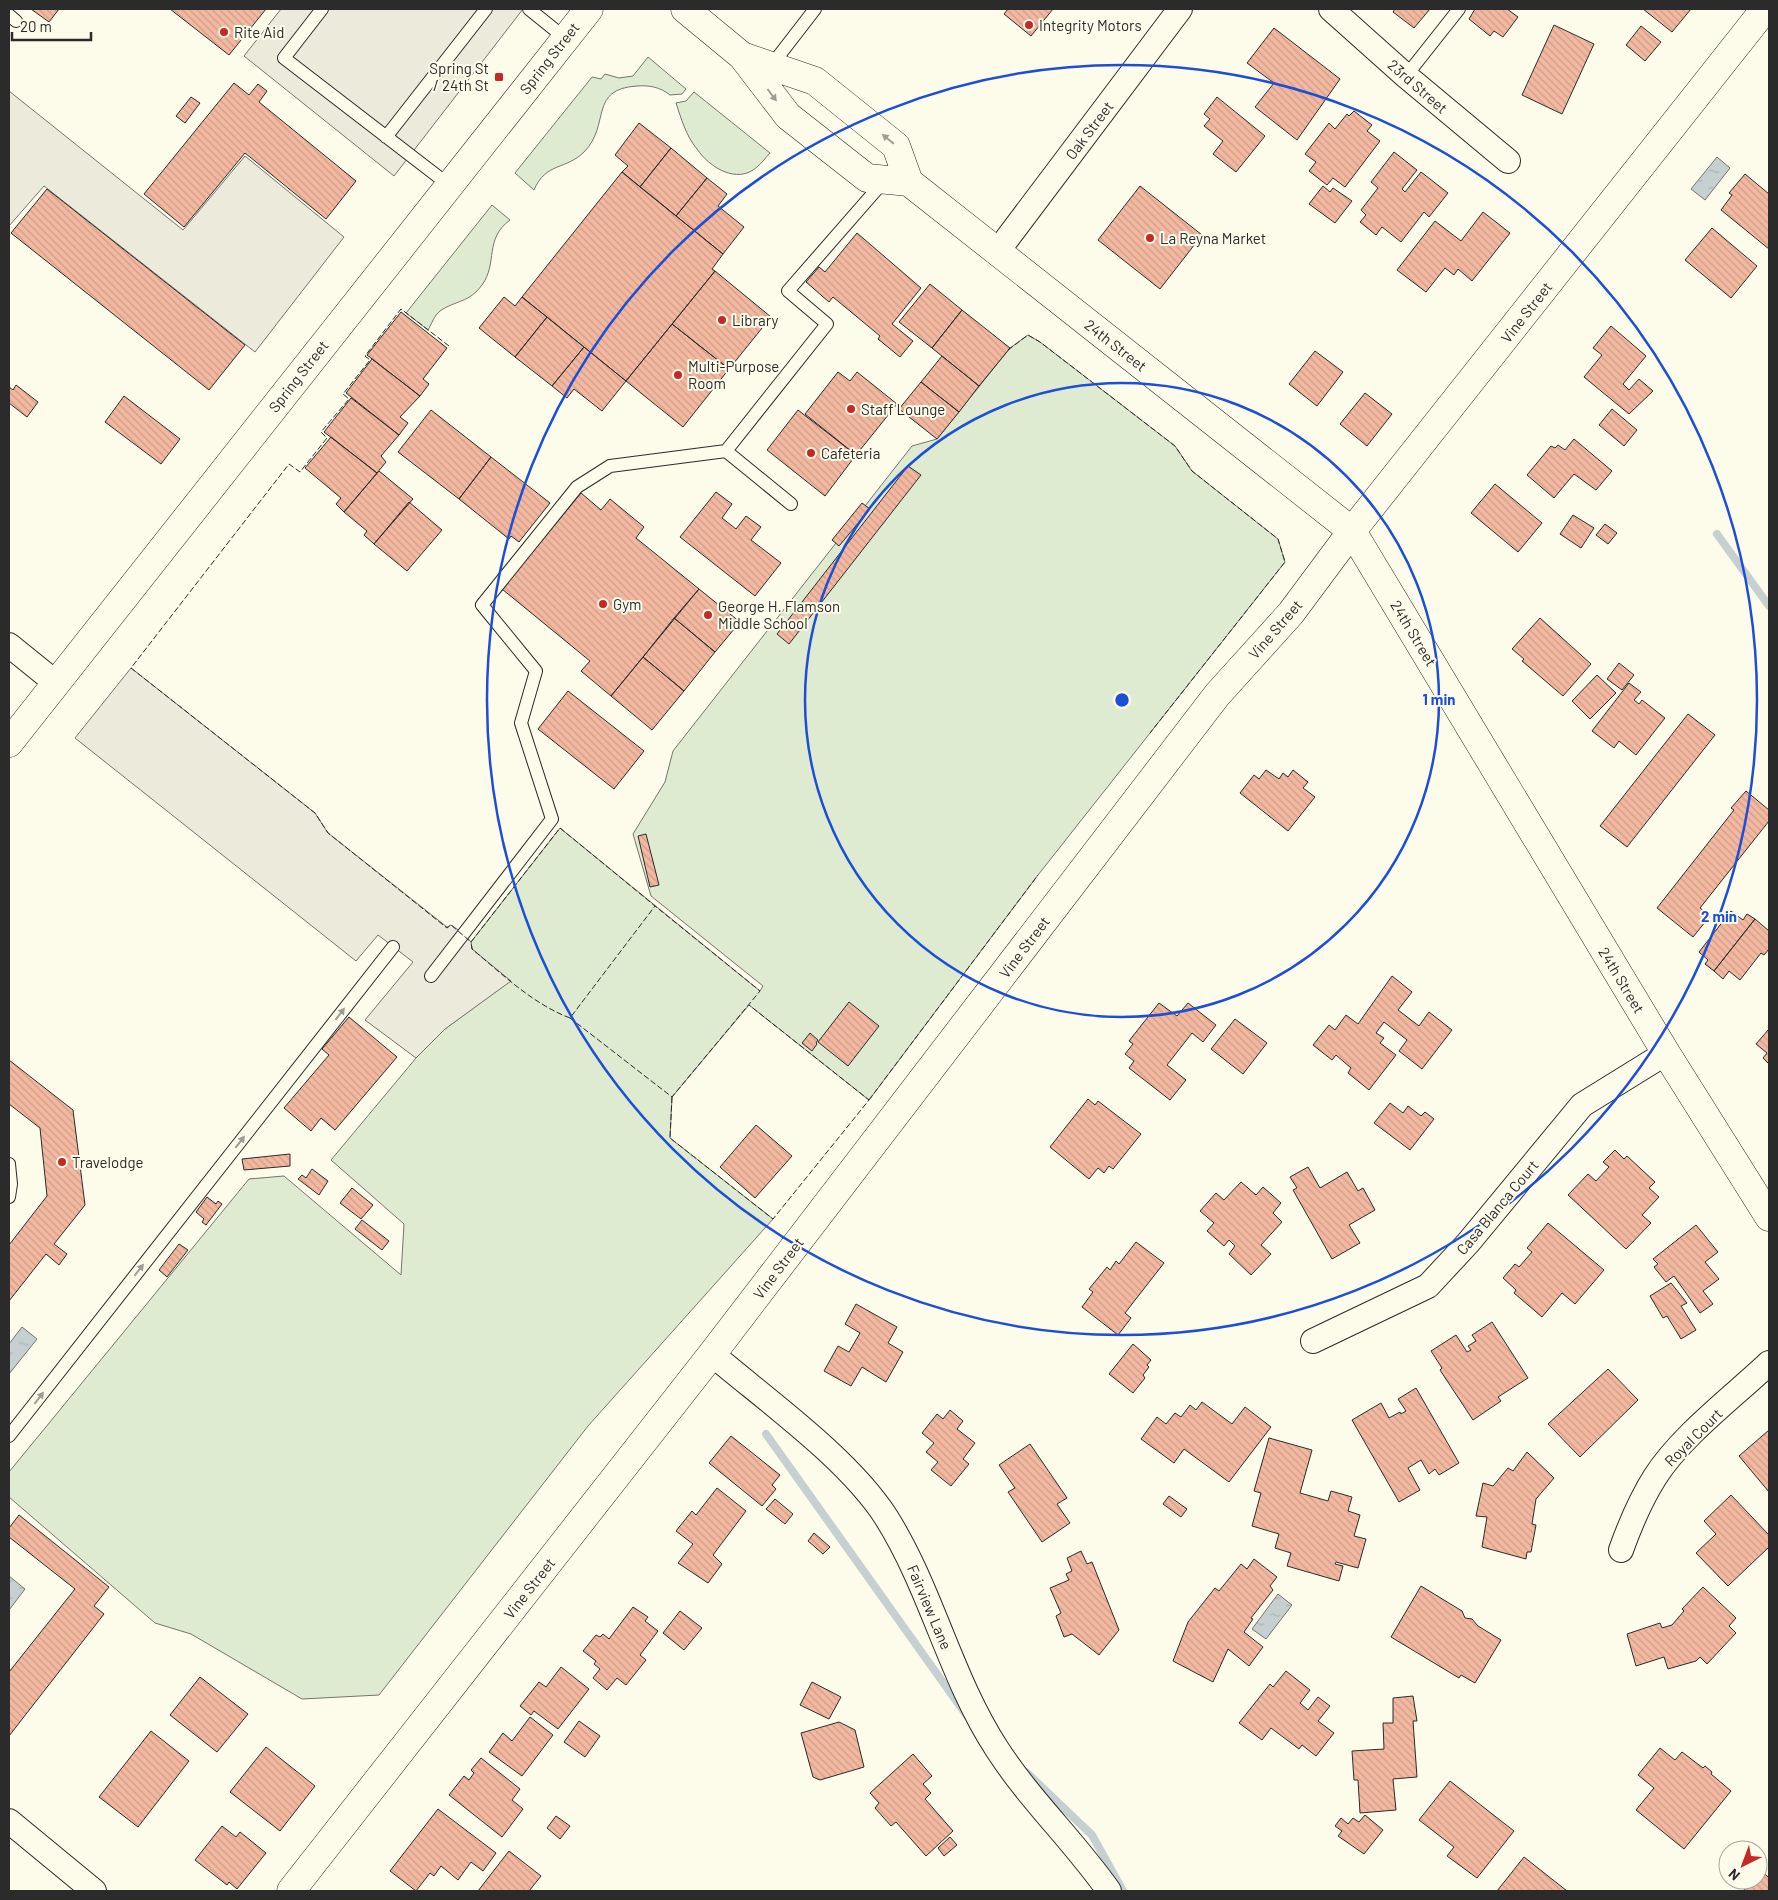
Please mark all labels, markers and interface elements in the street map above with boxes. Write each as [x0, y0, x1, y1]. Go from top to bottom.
scale bar [12, 10, 91, 42]
place label: Integrity Motors [1039, 16, 1142, 34]
text: 20 m [20, 17, 52, 35]
street label: Spring Street [515, 18, 583, 98]
marker: Integrity Motors [1023, 19, 1035, 31]
place label: Rite Aid [234, 23, 284, 41]
marker: Rite Aid [218, 26, 230, 38]
street label: 23rd Street [1384, 55, 1452, 117]
place label: Spring St / 24th St [429, 59, 489, 94]
marker: Spring St / 24th St [493, 71, 505, 83]
one-way arrow [766, 88, 777, 101]
street label: Oak Street [1061, 97, 1117, 163]
one-way arrow [882, 134, 895, 145]
place label: La Reyna Market [1160, 229, 1266, 247]
marker: La Reyna Market [1144, 232, 1156, 244]
street label: Vine Street [1497, 278, 1555, 346]
place label: Library [732, 311, 779, 329]
marker: Library [716, 314, 728, 326]
street label: 24th Street [1081, 315, 1151, 375]
street label: Spring Street [264, 336, 332, 416]
place label: Multi-Purpose Room [688, 357, 779, 392]
marker: Multi-Purpose Room [672, 369, 684, 381]
place label: Staff Lounge [861, 400, 945, 418]
marker: Staff Lounge [845, 403, 857, 415]
place label: Cafeteria [821, 444, 880, 462]
marker: Cafeteria [805, 447, 817, 459]
place label: Gym [613, 595, 642, 613]
street label: Vine Street [1244, 596, 1306, 662]
place label: George H. Flamson Middle School [718, 597, 840, 632]
street label: 24th Street [1387, 597, 1441, 669]
marker: Gym [597, 598, 609, 610]
marker: George H. Flamson Middle School [702, 609, 714, 621]
text: 1 min [1423, 690, 1455, 708]
centre of rings [1113, 691, 1131, 709]
text: 2 min [1701, 907, 1737, 925]
street label: Vine Street [995, 913, 1053, 981]
street label: 24th Street [1595, 944, 1649, 1016]
one-way arrow [335, 1008, 346, 1021]
one-way arrow [234, 1136, 245, 1149]
place label: Travelodge [72, 1153, 143, 1171]
marker: Travelodge [56, 1156, 68, 1168]
street label: Casa Blanca Court [1452, 1156, 1542, 1258]
street label: Vine Street [749, 1234, 807, 1302]
one-way arrow [134, 1264, 145, 1277]
one-way arrow [33, 1392, 44, 1405]
street label: Royal Court [1660, 1404, 1726, 1470]
street label: Vine Street [500, 1554, 558, 1622]
street label: Fairview Lane [904, 1562, 956, 1652]
north arrow [1718, 1840, 1768, 1890]
text: N [1725, 1866, 1743, 1884]

